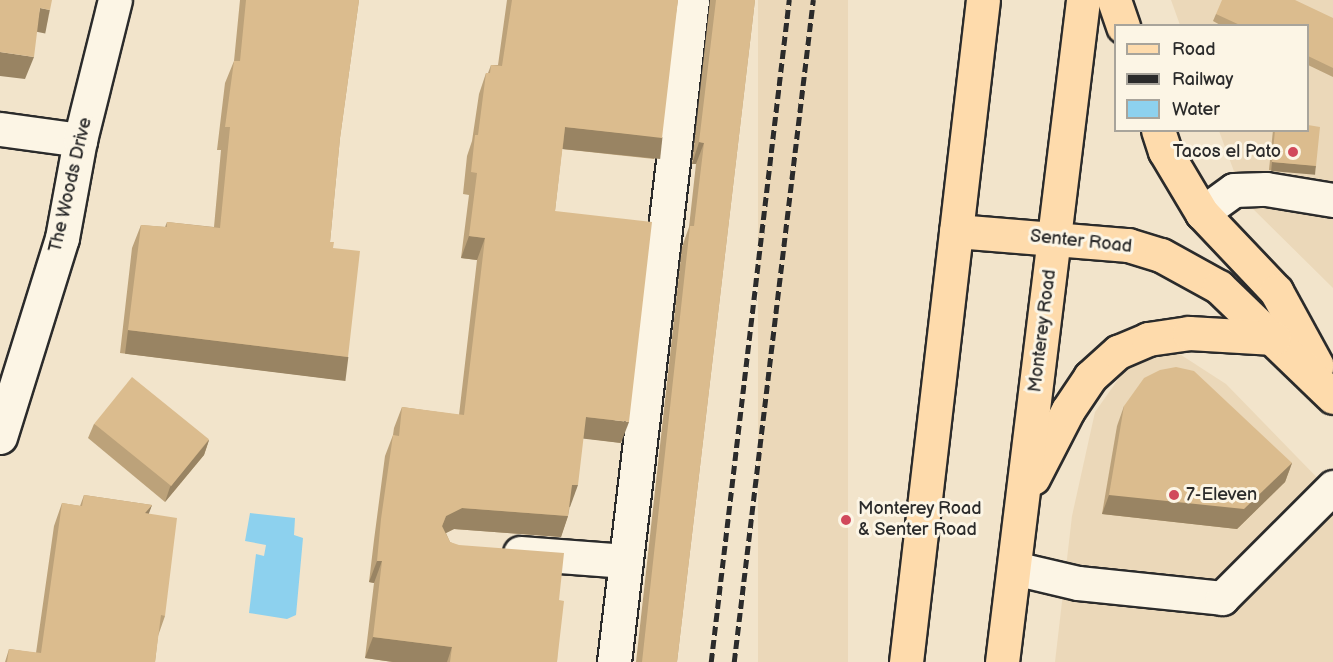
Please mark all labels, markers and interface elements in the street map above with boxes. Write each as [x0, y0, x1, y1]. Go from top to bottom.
legend [1114, 24, 1309, 132]
text: Road [1172, 39, 1216, 60]
text: Railway [1172, 69, 1234, 90]
text: Water [1172, 99, 1220, 120]
street label: The Woods Drive [45, 115, 97, 255]
place label: Tacos el Pato [1173, 141, 1281, 163]
marker: Tacos el Pato [1286, 145, 1300, 159]
street label: Senter Road [1029, 226, 1133, 258]
street label: Monterey Road [1025, 268, 1061, 394]
place label: 7-Eleven [1186, 484, 1257, 506]
marker: 7-Eleven [1167, 488, 1181, 502]
place label: Monterey Road & Senter Road [858, 499, 983, 542]
marker: Monterey Road & Senter Road [839, 513, 853, 527]

